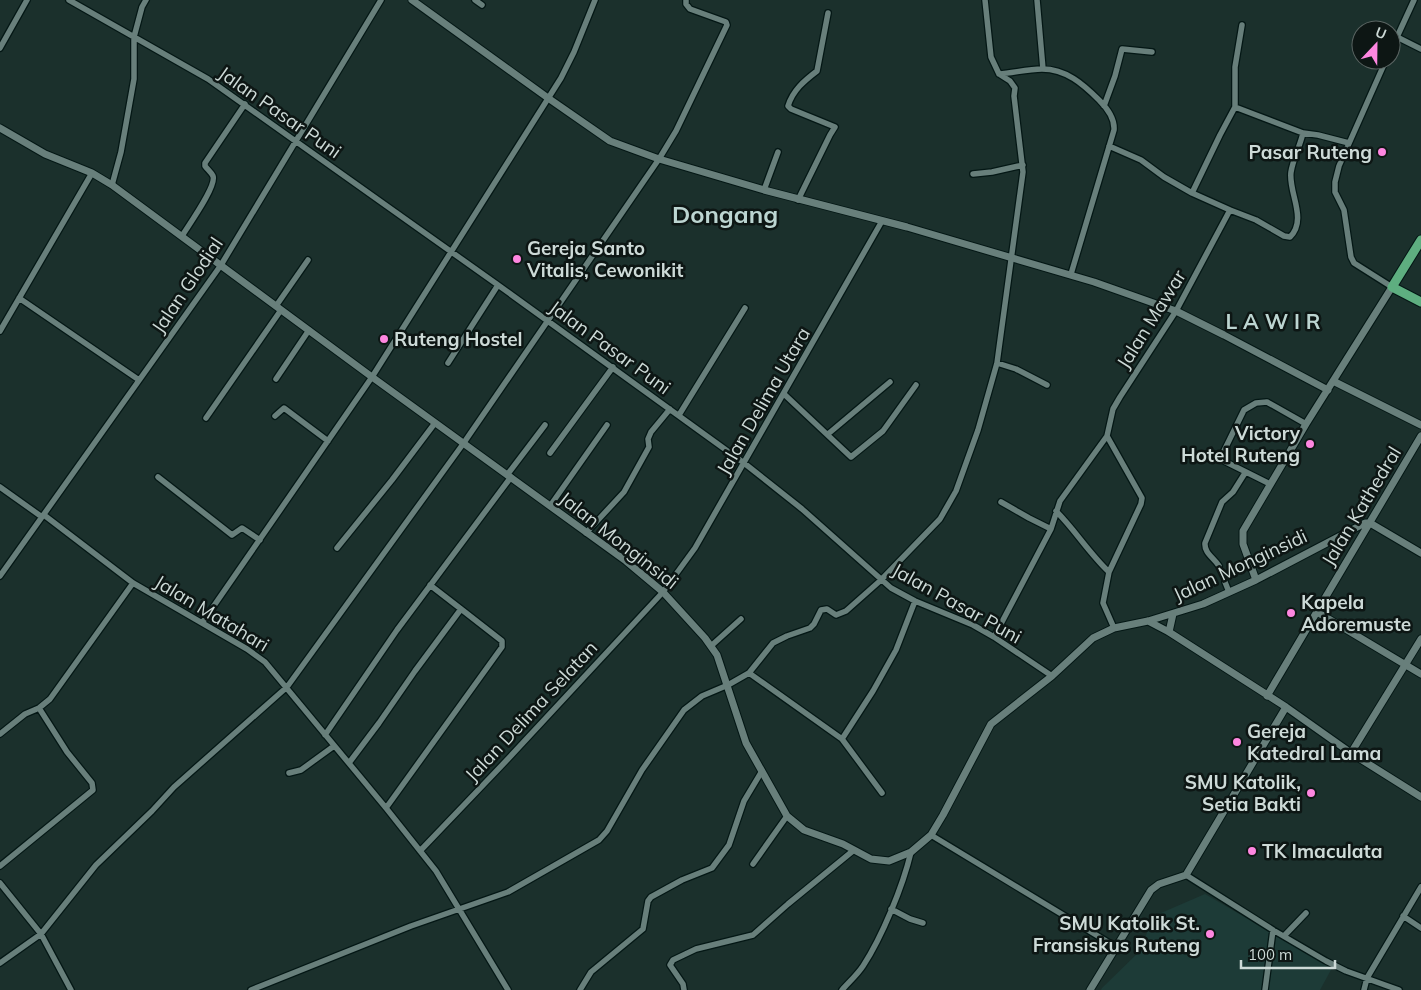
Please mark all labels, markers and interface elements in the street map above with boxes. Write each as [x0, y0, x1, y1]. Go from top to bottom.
north arrow [1351, 20, 1401, 70]
text: U [1373, 23, 1389, 43]
street label: Jalan Pasar Puni [214, 61, 346, 163]
place label: Pasar Ruteng [1249, 140, 1372, 164]
marker: Pasar Ruteng [1376, 146, 1388, 158]
district label: Dongang [672, 199, 778, 229]
street label: Jalan Glodial [146, 232, 228, 338]
place label: Gereja Santo Vitalis, Cewonikit [526, 236, 683, 282]
marker: Gereja Santo Vitalis, Cewonikit [511, 253, 523, 265]
street label: Jalan Mawar [1111, 265, 1191, 373]
street label: Jalan Pasar Puni [544, 295, 676, 399]
district label: L A W I R [1226, 308, 1321, 334]
street label: Jalan Delima Utara [711, 323, 815, 479]
place label: Ruteng Hostel [394, 327, 523, 351]
marker: Ruteng Hostel [378, 333, 390, 345]
place label: Victory Hotel Ruteng [1181, 421, 1301, 467]
marker: Victory Hotel Ruteng [1304, 438, 1316, 450]
street label: Jalan Kathedral [1316, 442, 1406, 570]
street label: Jalan Monginsidi [555, 486, 683, 594]
street label: Jalan Monginsidi [1169, 523, 1311, 607]
street label: Jalan Pasar Puni [888, 557, 1026, 649]
street label: Jalan Matahari [150, 569, 274, 657]
place label: Kapela Adoremuste [1301, 590, 1411, 636]
marker: Kapela Adoremuste [1285, 607, 1297, 619]
street label: Jalan Delima Selatan [460, 636, 602, 786]
place label: Gereja Katedral Lama [1247, 719, 1381, 765]
marker: Gereja Katedral Lama [1231, 736, 1243, 748]
place label: SMU Katolik, Setia Bakti [1185, 770, 1301, 816]
marker: SMU Katolik, Setia Bakti [1305, 787, 1317, 799]
place label: TK Imaculata [1262, 839, 1383, 863]
marker: TK Imaculata [1246, 845, 1258, 857]
place label: SMU Katolik St. Fransiskus Ruteng [1033, 911, 1200, 957]
marker: SMU Katolik St. Fransiskus Ruteng [1204, 928, 1216, 940]
scale bar [1241, 938, 1335, 970]
text: 100 m [1248, 945, 1292, 964]

